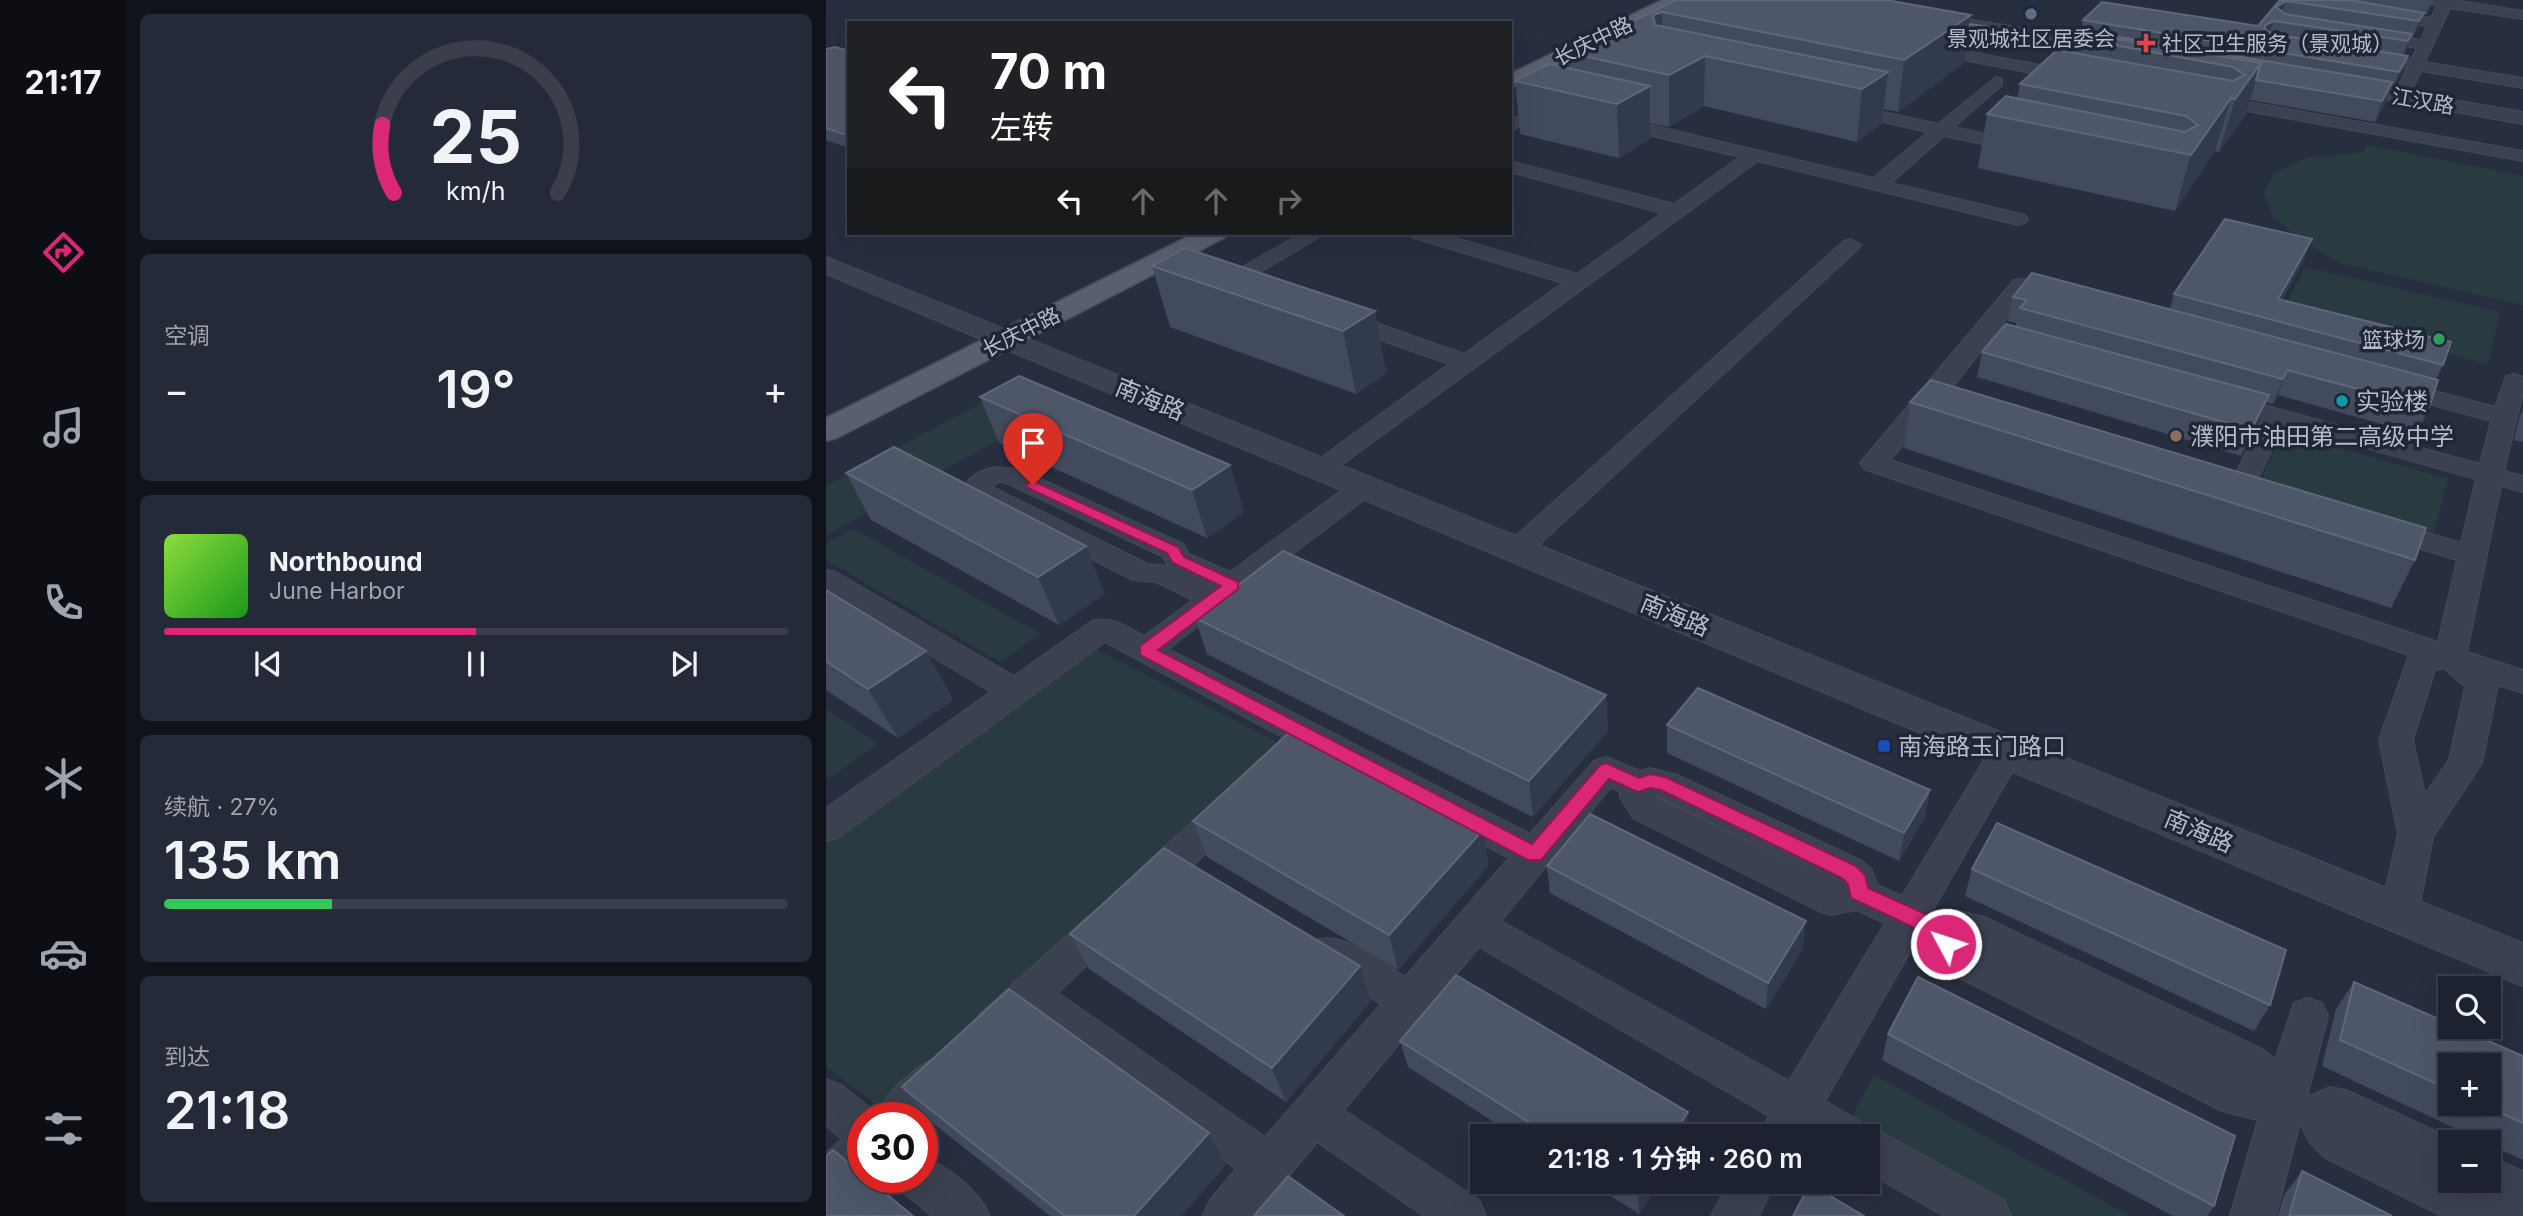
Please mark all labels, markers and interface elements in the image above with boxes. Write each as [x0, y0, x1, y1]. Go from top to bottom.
marker: 景观城社区居委会 [2023, 6, 2039, 22]
street label: 长庆中路 [1550, 11, 1636, 71]
place label: 景观城社区居委会 [1947, 26, 2115, 51]
place label: 社区卫生服务（景观城） [2162, 31, 2393, 56]
marker: 社区卫生服务（景观城） [2136, 33, 2156, 53]
text: 70 m [990, 42, 1107, 101]
icon: left [875, 49, 966, 140]
text: 21:17 [24, 63, 102, 102]
street label: 江汉路 [2390, 83, 2456, 119]
text: 25 [430, 93, 522, 182]
text: 左转 [990, 108, 1054, 147]
text: km/h [446, 176, 506, 206]
icon: left [1051, 182, 1089, 220]
icon: ahead [1124, 182, 1162, 220]
icon: ahead [1197, 182, 1235, 220]
icon: right [1270, 182, 1308, 220]
icon: directions [39, 228, 88, 277]
street label: 长庆中路 [978, 302, 1064, 362]
text: 空调 [164, 322, 210, 350]
place label: 篮球场 [2362, 327, 2425, 352]
marker: 篮球场 [2431, 331, 2447, 347]
text: 19° [436, 358, 516, 421]
text: − [164, 367, 189, 413]
text: + [763, 367, 788, 413]
street label: 南海路 [1111, 372, 1189, 426]
place label: 实验楼 [2356, 387, 2428, 416]
marker: 实验楼 [2334, 393, 2350, 409]
icon: music [39, 403, 88, 452]
pin [1003, 413, 1063, 485]
place label: 濮阳市油田第二高级中学 [2190, 422, 2454, 451]
icon: arrive [1014, 424, 1052, 462]
marker: 濮阳市油田第二高级中学 [2168, 428, 2184, 444]
text: Northbound [269, 546, 423, 577]
text: June Harbor [269, 577, 405, 605]
icon: phone [39, 578, 88, 627]
street label: 南海路 [1636, 588, 1714, 642]
icon: previous [249, 645, 287, 683]
icon: pause [457, 645, 495, 683]
icon: next [665, 645, 703, 683]
place label: 南海路玉门路口 [1898, 732, 2066, 761]
marker: 南海路玉门路口 [1876, 738, 1892, 754]
icon: climate [39, 754, 88, 803]
text: 续航 · 27% [164, 793, 279, 821]
street label: 南海路 [2160, 804, 2238, 858]
text: 135 km [164, 829, 341, 892]
position arrow [1909, 907, 1983, 981]
icon: car [39, 929, 88, 978]
map controls [2438, 976, 2501, 1193]
button: search [2438, 976, 2501, 1039]
text: 到达 [164, 1043, 210, 1071]
button: + [2438, 1053, 2501, 1116]
text: 21:18 [164, 1079, 290, 1142]
speed limit sign: 30 [847, 1102, 938, 1193]
icon: filters [39, 1104, 88, 1153]
button: − [2438, 1130, 2501, 1193]
text: 21:18 · 1 分钟 · 260 m [1547, 1143, 1803, 1174]

